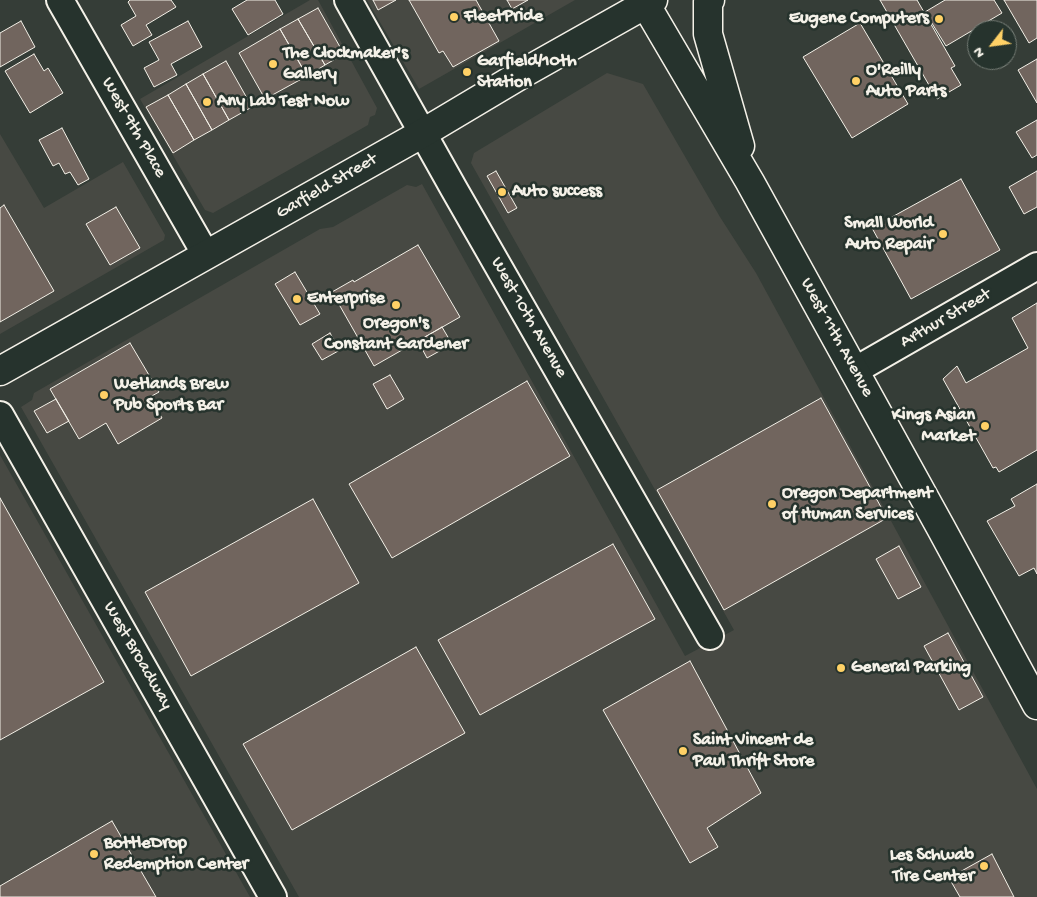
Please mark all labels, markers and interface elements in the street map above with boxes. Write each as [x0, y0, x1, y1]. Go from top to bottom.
place label: FleetPride [464, 6, 543, 28]
place label: Eugene Computers [789, 8, 929, 30]
marker: FleetPride [448, 11, 460, 23]
marker: Eugene Computers [933, 13, 945, 25]
north arrow [967, 20, 1017, 70]
place label: The Clockmaker's Gallery [283, 43, 408, 86]
text: N [970, 44, 989, 60]
place label: Garfield/10th Station [477, 51, 577, 94]
marker: The Clockmaker's Gallery [267, 58, 279, 70]
place label: O'Reilly Auto Parts [866, 60, 946, 102]
marker: Garfield/10th Station [461, 66, 473, 78]
street label: West 9th Place [96, 74, 170, 182]
marker: O'Reilly Auto Parts [850, 75, 862, 87]
place label: Any Lab Test Now [217, 91, 349, 113]
marker: Any Lab Test Now [201, 96, 213, 108]
street label: Garfield Street [273, 149, 381, 225]
place label: Auto success [512, 181, 602, 203]
marker: Auto success [496, 186, 508, 198]
place label: Small World Auto Repair [844, 213, 933, 255]
marker: Small World Auto Repair [937, 228, 949, 240]
street label: West 10th Avenue [485, 254, 571, 382]
street label: West 11th Avenue [794, 275, 878, 401]
street label: Arthur Street [897, 284, 995, 354]
place label: Enterprise [307, 288, 385, 310]
marker: Enterprise [291, 293, 303, 305]
marker: Oregon's Constant Gardener [390, 299, 402, 311]
place label: Oregon's Constant Gardener [324, 313, 468, 356]
place label: Wetlands Brew Pub Sports Bar [114, 374, 229, 416]
marker: Wetlands Brew Pub Sports Bar [98, 389, 110, 401]
place label: Kings Asian Market [892, 405, 975, 448]
marker: Kings Asian Market [979, 420, 991, 432]
place label: Oregon Department of Human Services [782, 483, 932, 526]
marker: Oregon Department of Human Services [766, 498, 778, 510]
street label: West Broadway [97, 598, 177, 714]
place label: General Parking [851, 657, 971, 679]
marker: General Parking [835, 662, 847, 674]
place label: Saint Vincent de Paul Thrift Store [693, 730, 814, 772]
marker: Saint Vincent de Paul Thrift Store [677, 745, 689, 757]
place label: BottleDrop Redemption Center [104, 833, 248, 876]
place label: Les Schwab Tire Center [890, 845, 974, 888]
marker: BottleDrop Redemption Center [88, 848, 100, 860]
marker: Les Schwab Tire Center [978, 860, 990, 872]

